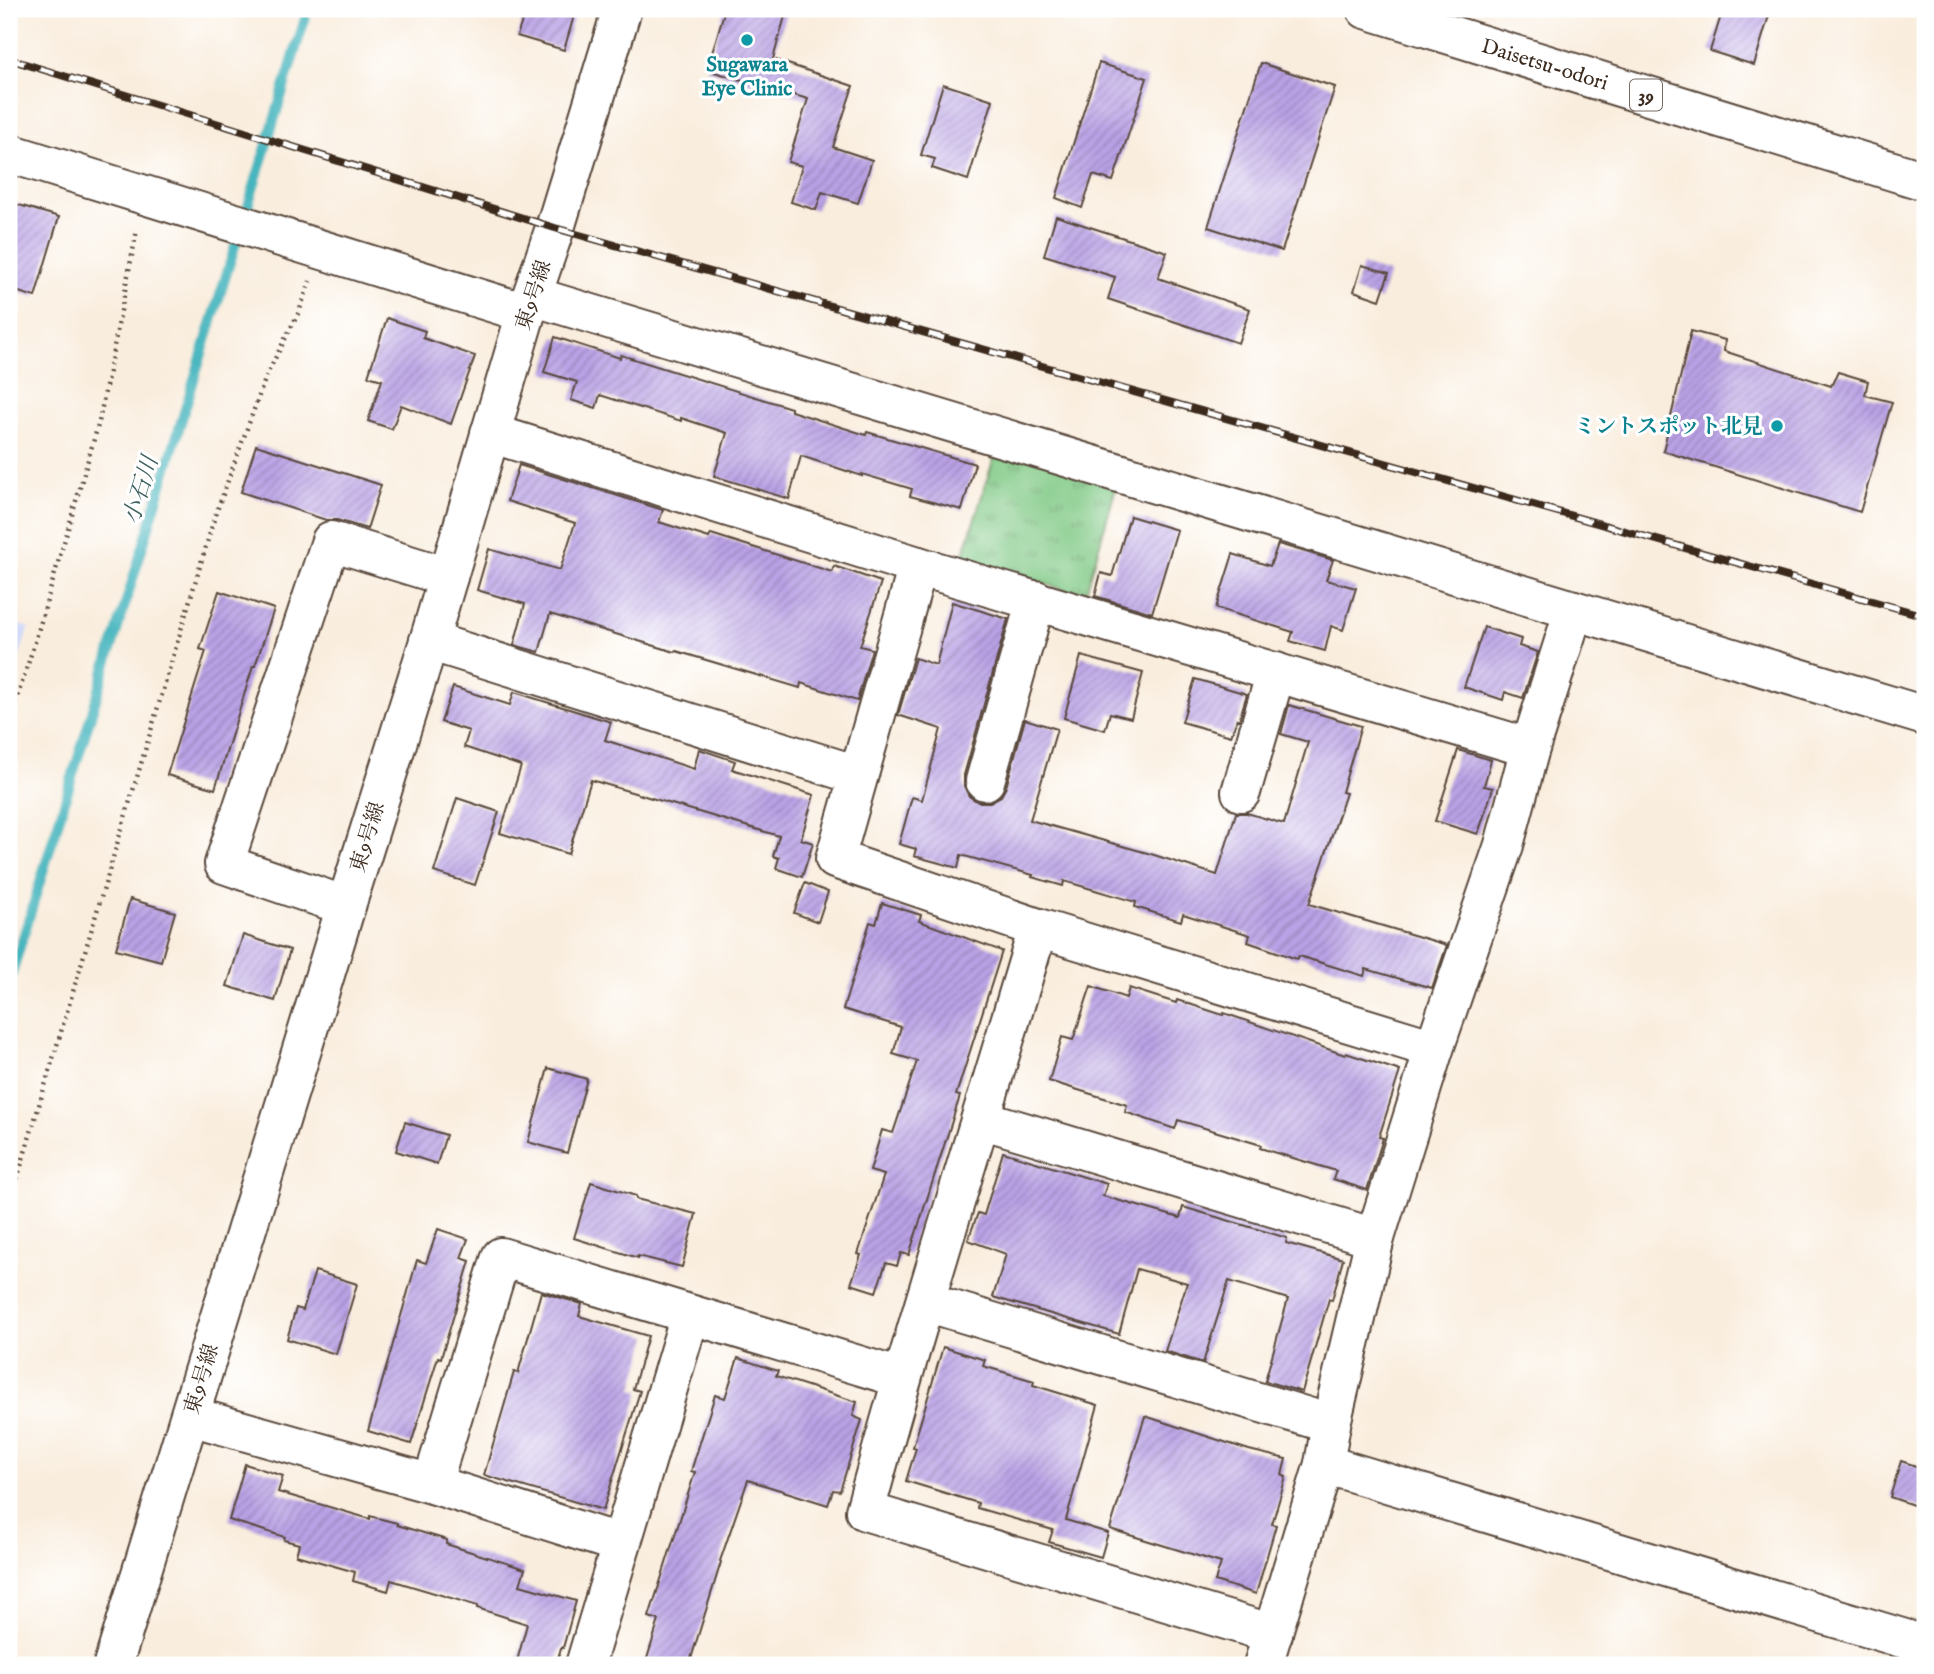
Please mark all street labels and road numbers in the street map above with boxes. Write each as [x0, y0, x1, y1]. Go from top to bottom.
street label: Daisetsu-odori [1478, 33, 1611, 97]
road number: 39 [1630, 80, 1662, 110]
street label: 東9号線 [510, 257, 558, 334]
street label: 東9号線 [345, 799, 392, 876]
street label: 東9号線 [179, 1341, 226, 1418]

